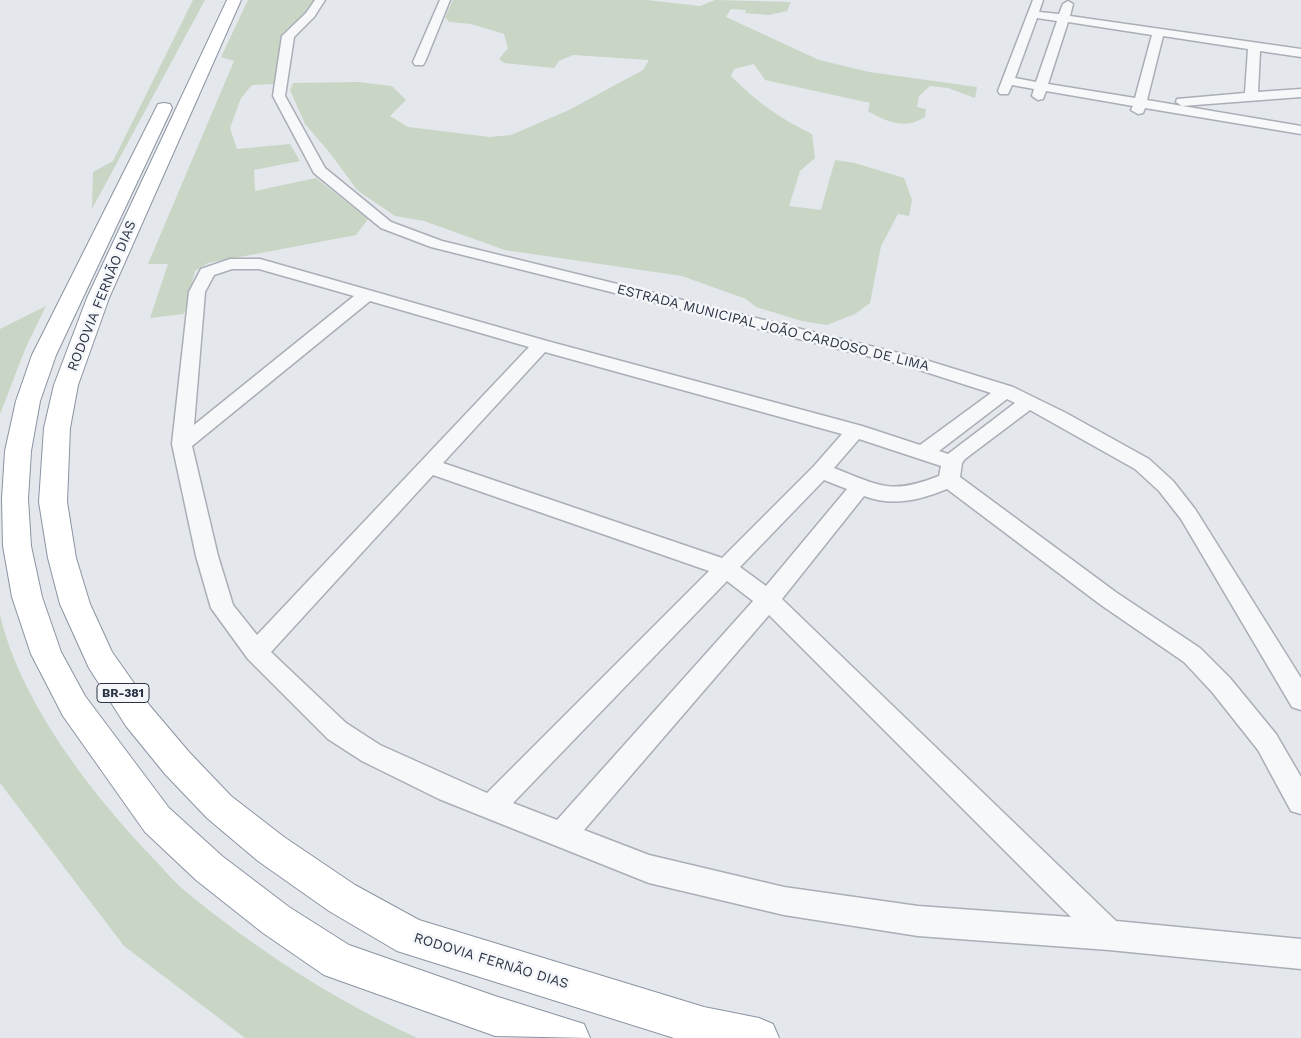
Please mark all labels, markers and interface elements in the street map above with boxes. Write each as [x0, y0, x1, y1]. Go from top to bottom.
street label: RODOVIA FERNÃO DIAS [64, 218, 140, 374]
street label: ESTRADA MUNICIPAL JOÃO CARDOSO DE LIMA [615, 281, 931, 375]
road number: BR-381 [97, 684, 149, 702]
street label: RODOVIA FERNÃO DIAS [412, 929, 570, 993]

